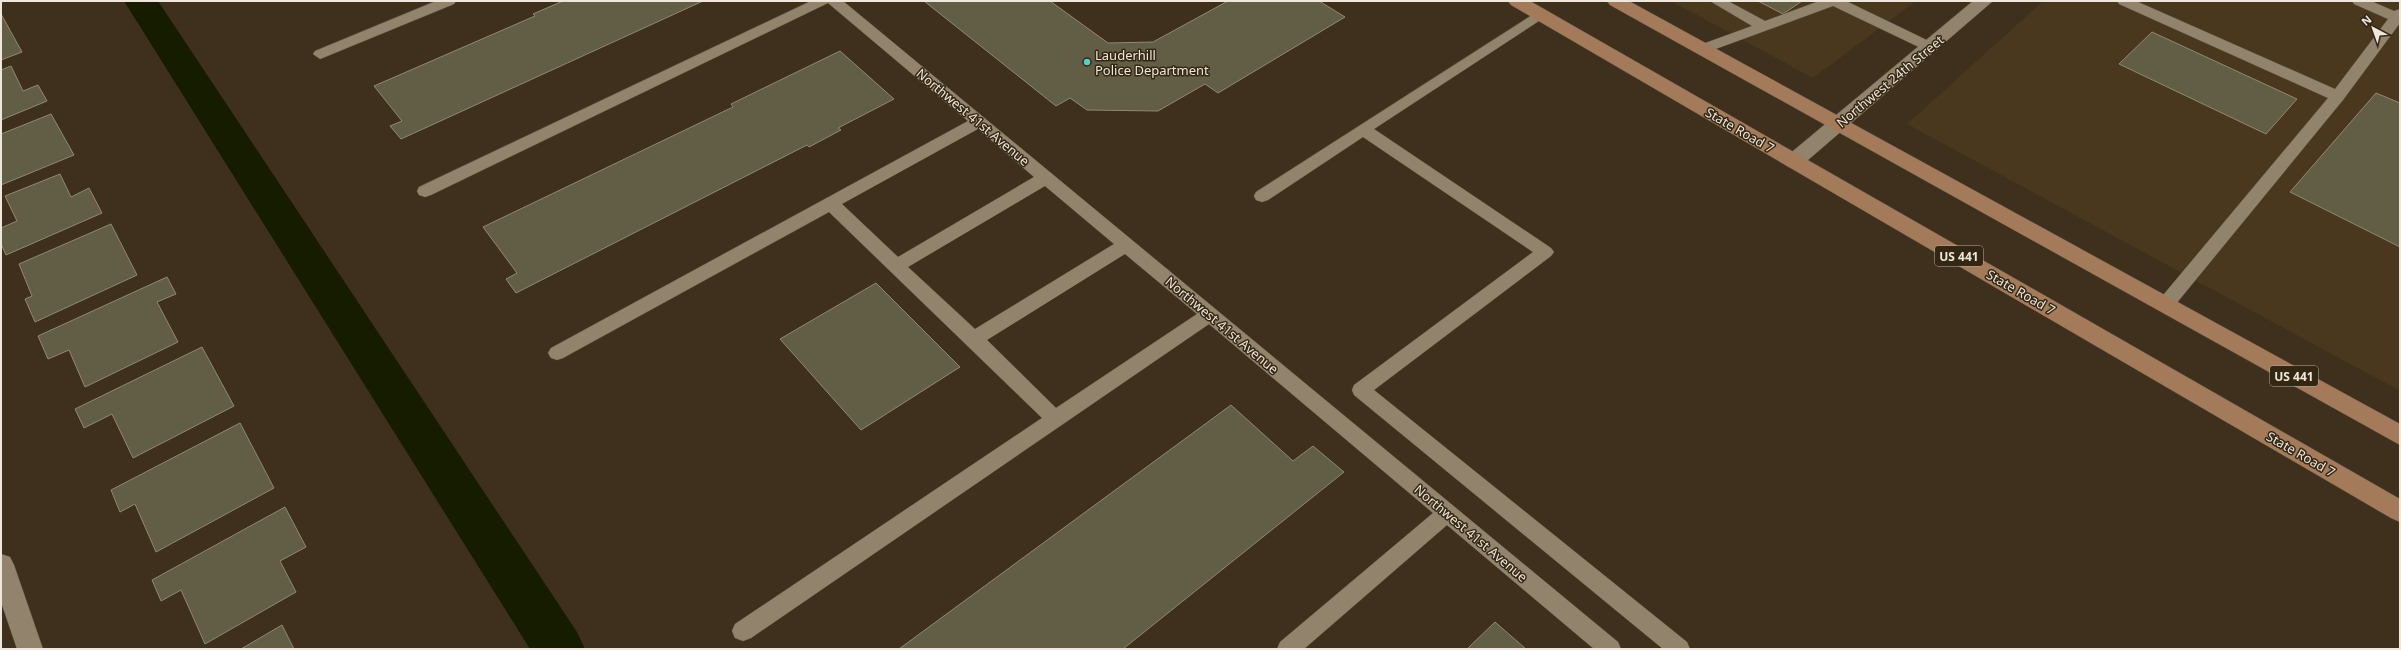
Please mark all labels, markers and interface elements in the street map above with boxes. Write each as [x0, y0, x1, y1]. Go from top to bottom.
north arrow [2353, 8, 2393, 48]
text: N [2358, 11, 2374, 29]
street label: Northwest 24th Street [1833, 31, 1948, 131]
place label: Lauderhill Police Department [1095, 46, 1209, 79]
marker: Lauderhill Police Department [1082, 57, 1092, 67]
street label: Northwest 41st Avenue [913, 64, 1033, 170]
street label: State Road 7 [1702, 103, 1778, 157]
road number: US 441 [1935, 246, 1983, 266]
street label: State Road 7 [1983, 265, 2059, 319]
street label: Northwest 41st Avenue [1162, 272, 1282, 378]
road number: US 441 [2270, 366, 2318, 386]
street label: State Road 7 [2263, 427, 2339, 481]
street label: Northwest 41st Avenue [1411, 480, 1531, 586]

